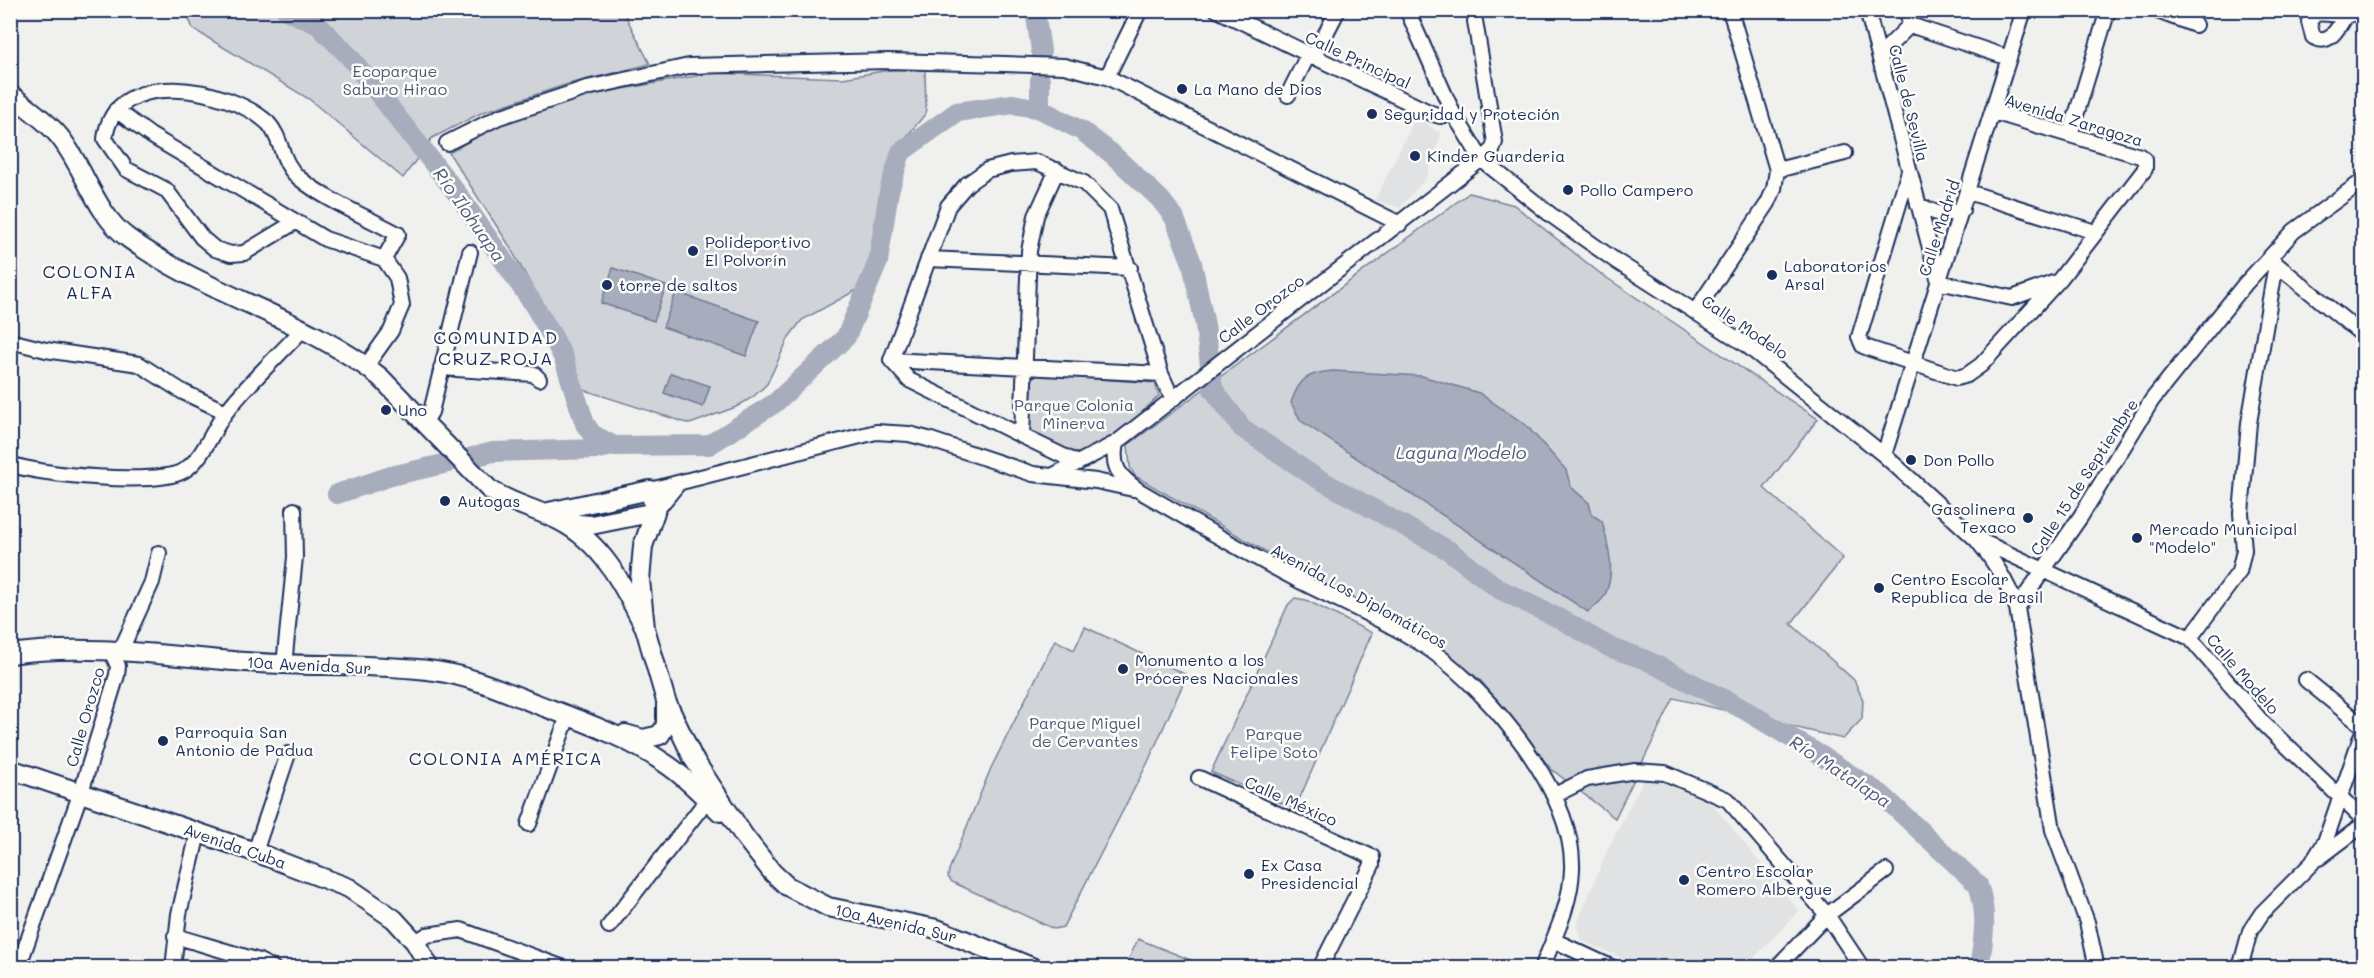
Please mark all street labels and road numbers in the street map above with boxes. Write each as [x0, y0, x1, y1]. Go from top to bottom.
street label: Calle Principal [1302, 26, 1414, 93]
street label: Calle de Sevilla [1885, 42, 1934, 164]
street label: Avenida Zaragoza [2003, 89, 2146, 151]
street label: Calle Madrid [1913, 177, 1964, 279]
street label: Calle Orozco [1213, 269, 1308, 348]
street label: Calle Modelo [1698, 290, 1793, 363]
street label: Calle 15 de Septiembre [2025, 394, 2142, 559]
street label: Avenida Los Diplomáticos [1267, 538, 1451, 653]
street label: Calle Modelo [2203, 629, 2284, 718]
street label: 10a Avenida Sur [246, 651, 372, 678]
street label: Calle Orozco [60, 665, 109, 769]
street label: Calle México [1242, 771, 1341, 830]
street label: Avenida Cuba [181, 818, 289, 873]
street label: 10a Avenida Sur [833, 898, 959, 947]

